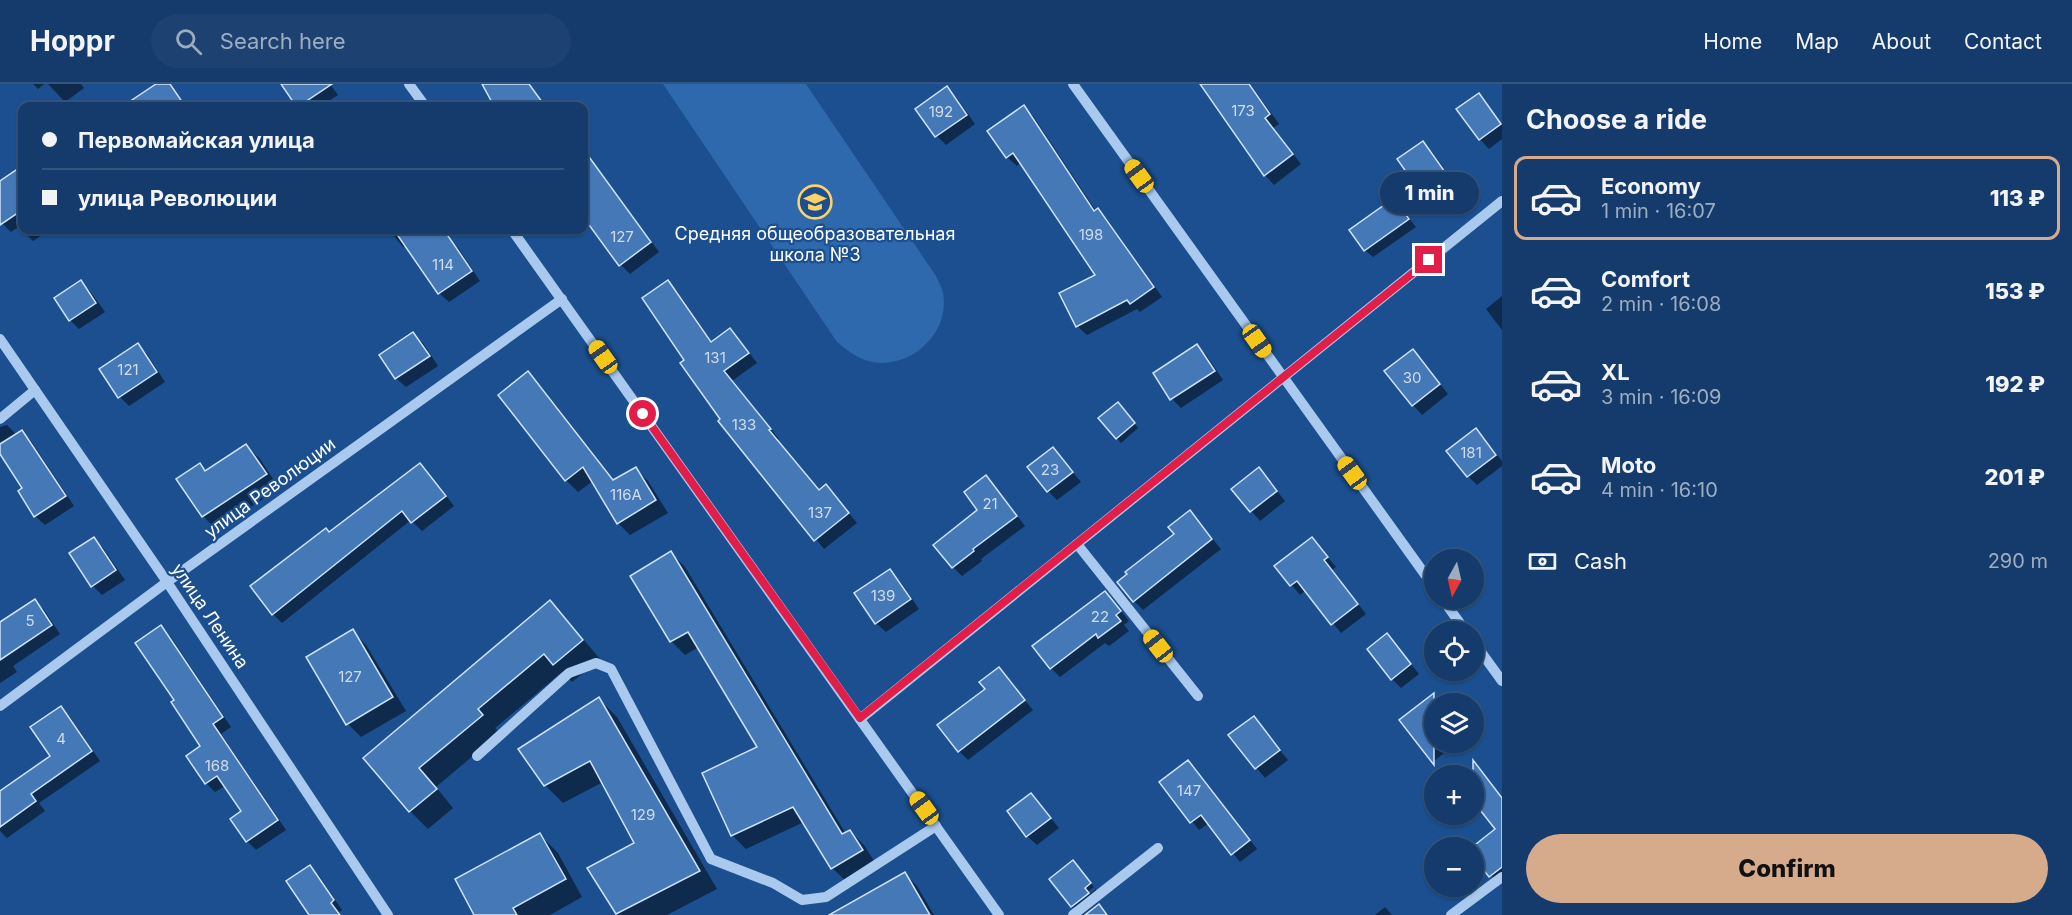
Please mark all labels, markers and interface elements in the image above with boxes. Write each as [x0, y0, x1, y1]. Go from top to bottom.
search box [151, 14, 571, 68]
text: Hoppr [30, 24, 115, 58]
icon: search [172, 25, 205, 58]
text: Search here [220, 28, 346, 54]
text: Home [1703, 29, 1762, 54]
text: Map [1795, 29, 1839, 54]
text: About [1872, 29, 1931, 54]
text: Contact [1964, 29, 2042, 54]
house number: 173 [1231, 101, 1255, 120]
house number: 192 [929, 102, 953, 121]
text: Choose a ride [1526, 103, 1707, 136]
text: Первомайская улица [78, 127, 315, 153]
car [1121, 156, 1157, 196]
icon: car [1529, 171, 1583, 225]
callout: 1 min [1380, 173, 1478, 215]
text: Economy [1601, 173, 1701, 199]
text: 1 min [1404, 181, 1455, 205]
school or university icon: Средняя общеобразовательная школа №3 [797, 184, 833, 220]
text: улица Революции [78, 185, 277, 211]
text: 113 ₽ [1990, 185, 2045, 211]
text: 1 min · 16:07 [1601, 199, 1716, 223]
place label: Средняя общеобразовательная школа №3 [675, 223, 955, 265]
house number: 198 [1079, 225, 1103, 244]
house number: 127 [610, 227, 634, 246]
route end [1415, 246, 1442, 273]
house number: 114 [432, 255, 454, 274]
icon: car [1529, 264, 1583, 318]
text: Comfort [1601, 266, 1690, 292]
text: 153 ₽ [1985, 278, 2045, 304]
text: 2 min · 16:08 [1601, 292, 1721, 316]
car [1239, 321, 1275, 361]
car [585, 337, 621, 377]
house number: 131 [704, 348, 726, 367]
icon: car [1529, 357, 1583, 411]
text: XL [1601, 359, 1630, 385]
house number: 121 [117, 360, 139, 379]
house number: 30 [1403, 368, 1421, 387]
text: 192 ₽ [1985, 371, 2045, 397]
text: 3 min · 16:09 [1601, 385, 1722, 409]
route start [629, 400, 656, 427]
house number: 133 [732, 415, 756, 434]
street label: улица Революции [200, 433, 339, 542]
house number: 181 [1460, 443, 1482, 462]
icon: car [1529, 450, 1583, 504]
text: Moto [1601, 452, 1656, 478]
car [1334, 453, 1370, 493]
house number: 23 [1041, 460, 1059, 479]
text: 201 ₽ [1985, 464, 2045, 490]
text: 4 min · 16:10 [1601, 478, 1718, 502]
house number: 116А [610, 485, 642, 504]
house number: 21 [982, 494, 998, 513]
house number: 137 [808, 503, 832, 522]
icon: cash [1526, 545, 1559, 578]
text: Cash [1574, 548, 1627, 574]
north arrow [1424, 549, 1484, 609]
map controls [1424, 549, 1484, 897]
text: 290 m [1988, 549, 2048, 573]
street label: улица Ленина [168, 559, 253, 672]
house number: 139 [871, 586, 895, 605]
house number: 22 [1091, 607, 1109, 626]
house number: 5 [25, 611, 35, 630]
button: locate [1424, 621, 1484, 681]
car [1140, 626, 1176, 666]
house number: 127 [338, 667, 362, 686]
button: layers [1424, 693, 1484, 753]
house number: 4 [56, 729, 66, 748]
house number: 168 [205, 756, 229, 775]
button: + [1424, 765, 1484, 825]
house number: 147 [1177, 781, 1201, 800]
car [906, 788, 942, 828]
house number: 129 [631, 805, 655, 824]
button: Confirm [1526, 834, 2048, 903]
button: − [1424, 837, 1484, 897]

